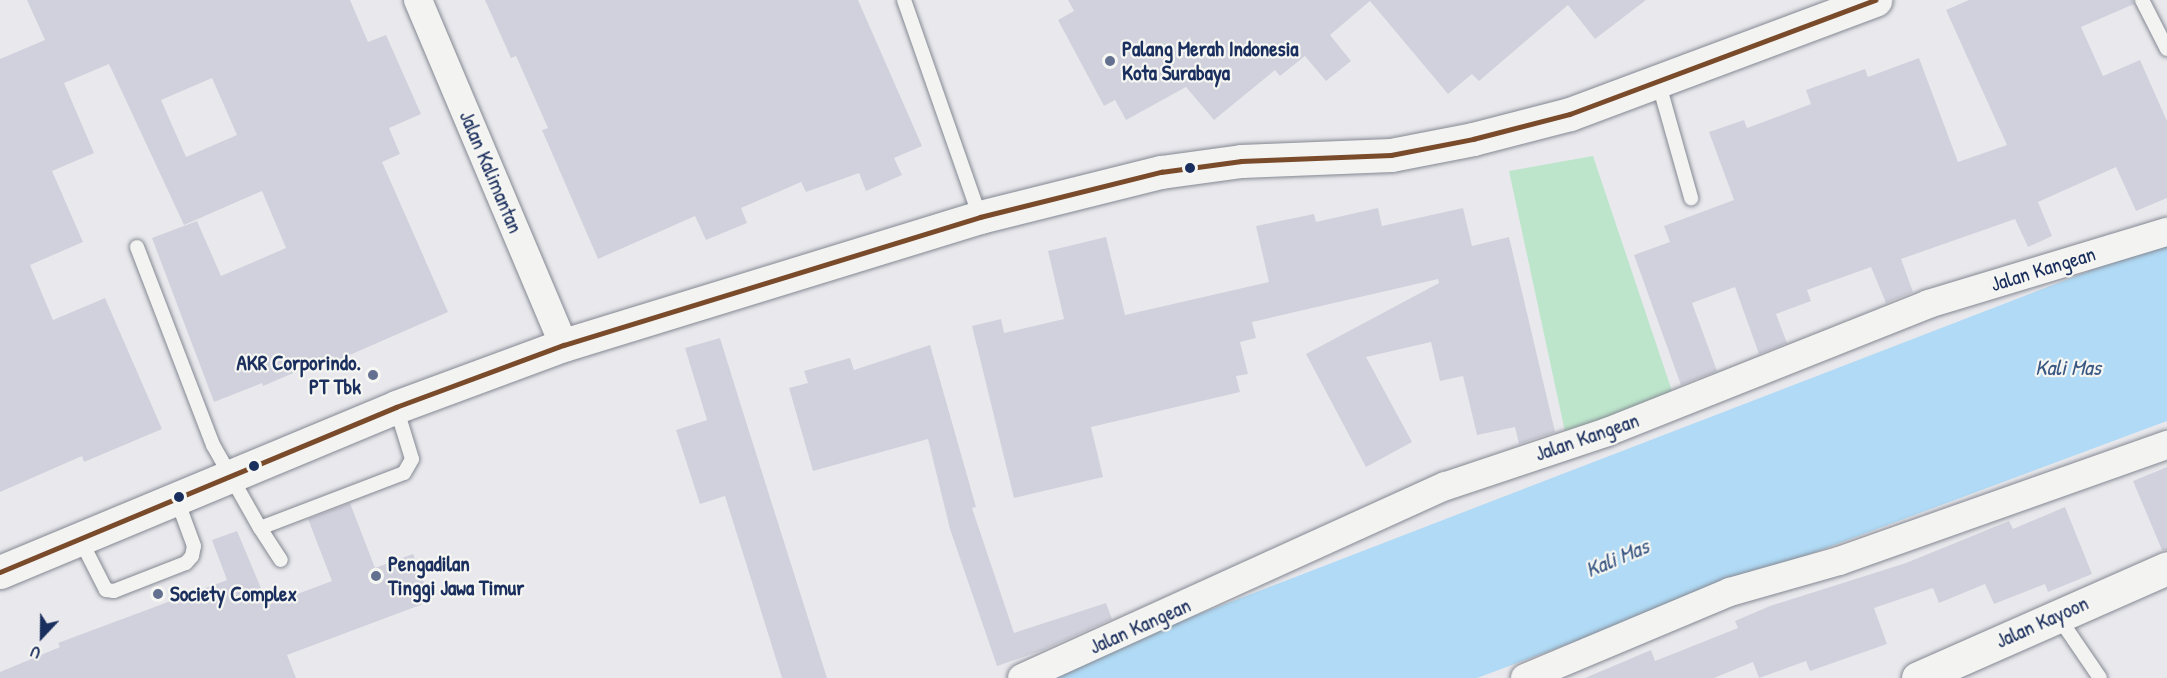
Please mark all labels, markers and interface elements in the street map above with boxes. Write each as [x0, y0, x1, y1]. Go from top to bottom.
place label: Palang Merah Indonesia Kota Surabaya [1122, 36, 1299, 86]
marker: Palang Merah Indonesia Kota Surabaya [1103, 54, 1117, 68]
street label: Jalan Kalimantan [454, 107, 528, 237]
unlabelled marker [1184, 162, 1196, 174]
street label: Jalan Kangean [1988, 241, 2098, 297]
place label: AKR Corporindo. PT Tbk [236, 350, 361, 400]
water label: Kali Mas [2035, 355, 2101, 381]
marker: AKR Corporindo. PT Tbk [366, 368, 380, 382]
street label: Jalan Kangean [1532, 407, 1642, 467]
unlabelled marker [248, 460, 260, 472]
unlabelled marker [173, 491, 185, 503]
water label: Kali Mas [1581, 533, 1653, 583]
place label: Pengadilan Tinggi Jawa Timur [388, 551, 524, 601]
marker: Pengadilan Tinggi Jawa Timur [369, 569, 383, 583]
place label: Society Complex [170, 581, 297, 607]
marker: Society Complex [151, 587, 165, 601]
street label: Jalan Kayoon [1992, 590, 2092, 654]
street label: Jalan Kangean [1085, 592, 1195, 660]
north arrow [12, 606, 72, 666]
text: U [27, 641, 43, 665]

